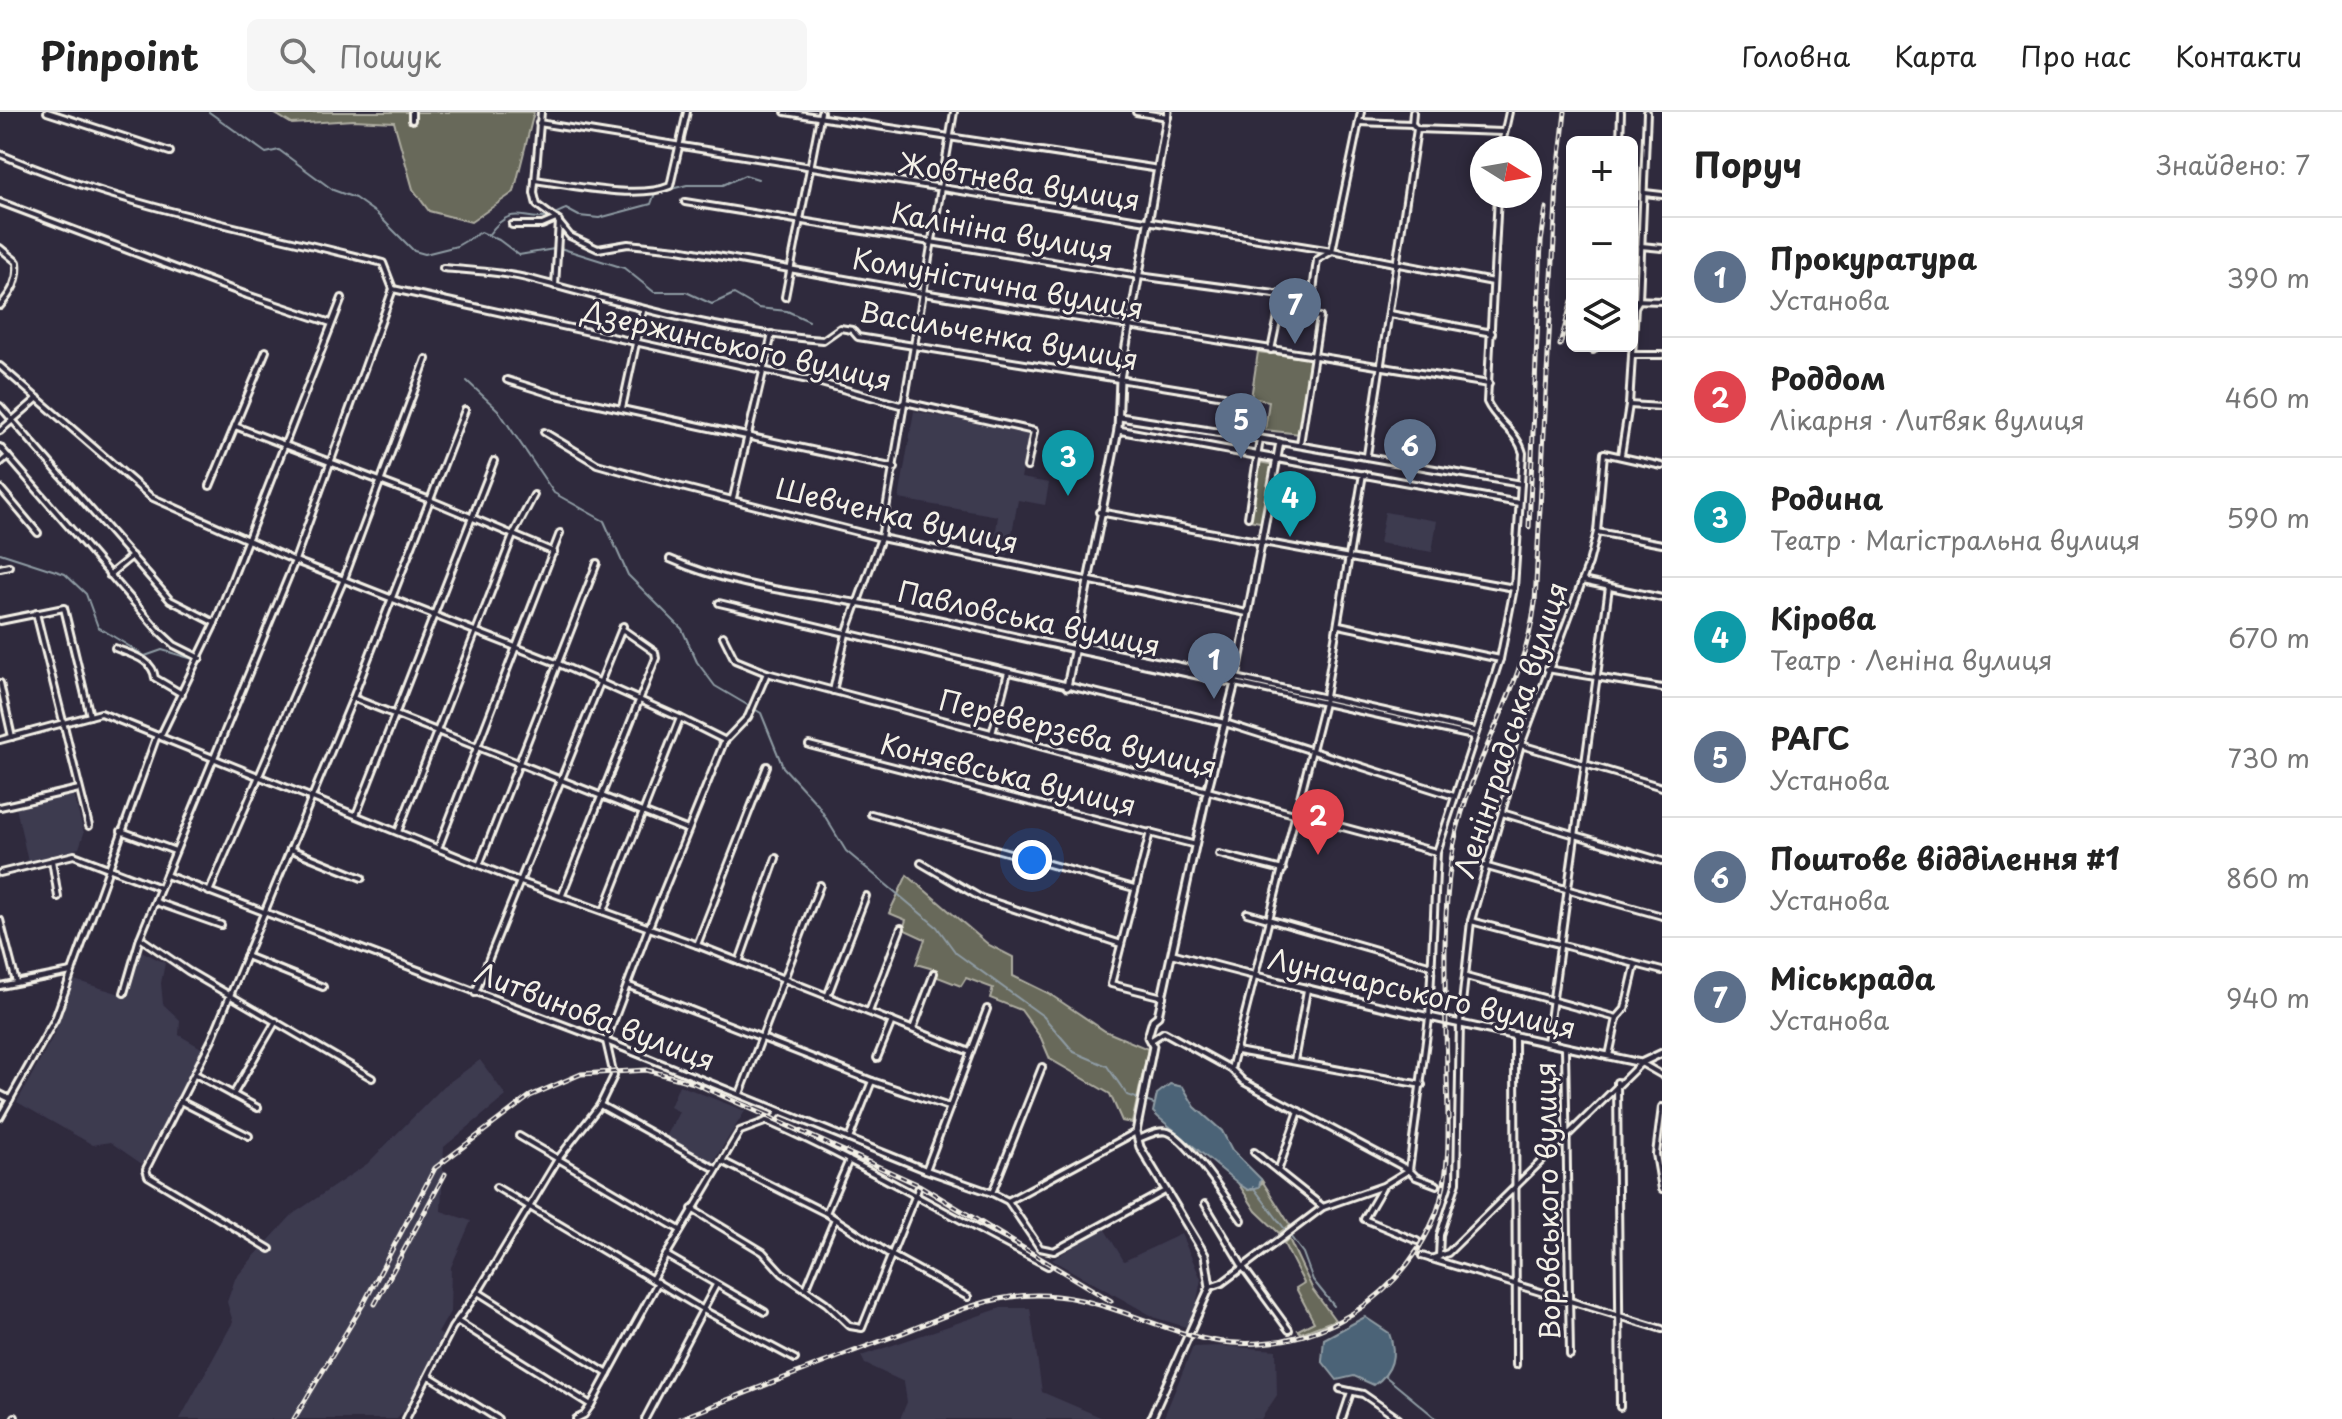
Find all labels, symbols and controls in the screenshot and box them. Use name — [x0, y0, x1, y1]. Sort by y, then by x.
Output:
search box — [247, 19, 807, 91]
text: Pinpoint — [40, 27, 199, 84]
icon: search — [275, 33, 319, 77]
text: Пошук — [339, 33, 441, 78]
text: Головна — [1741, 34, 1850, 77]
text: Карта — [1894, 34, 1976, 77]
text: Про нас — [2020, 34, 2131, 77]
text: Контакти — [2175, 34, 2302, 77]
north arrow — [1470, 136, 1542, 208]
map controls — [1566, 136, 1638, 352]
button: + — [1566, 136, 1638, 208]
text: Поруч — [1694, 138, 1802, 190]
street label: Жовтнева вулиця — [895, 140, 1143, 221]
text: Знайдено: 7 — [2156, 145, 2310, 184]
street label: Калініна вулиця — [888, 190, 1117, 271]
button: − — [1566, 208, 1638, 280]
text: Прокуратура — [1770, 235, 1977, 280]
street label: Комуністична вулиця — [849, 236, 1147, 329]
text: 1 — [1714, 258, 1726, 297]
text: 390 m — [2226, 258, 2310, 297]
pin: 7 — [1269, 278, 1321, 344]
button: layers — [1566, 280, 1638, 352]
text: Установа — [1770, 280, 1889, 319]
street label: Дзержинського вулиця — [578, 288, 896, 401]
street label: Васильченка вулиця — [857, 289, 1142, 380]
text: Роддом — [1770, 355, 1886, 400]
text: 2 — [1711, 378, 1729, 417]
text: 460 m — [2225, 378, 2310, 417]
pin: 5 — [1215, 393, 1267, 459]
text: Лікарня · Литвяк вулиця — [1770, 400, 2085, 439]
pin: 6 — [1384, 419, 1436, 485]
pin: 3 — [1042, 430, 1094, 496]
street label: Шевченка вулиця — [772, 466, 1023, 563]
pin: 4 — [1264, 471, 1316, 537]
text: Родина — [1770, 475, 1884, 520]
text: 3 — [1711, 498, 1729, 537]
text: 590 m — [2226, 498, 2310, 537]
text: Театр · Магістральна вулиця — [1770, 520, 2140, 559]
street label: Павловська вулиця — [894, 569, 1164, 666]
street label: Ленінградська вулиця — [1441, 576, 1578, 883]
text: Кірова — [1770, 595, 1876, 640]
text: 4 — [1711, 618, 1729, 657]
text: 670 m — [2228, 618, 2310, 657]
pin: 1 — [1188, 633, 1240, 699]
text: Театр · Леніна вулиця — [1770, 640, 2053, 679]
street label: Переверзєва вулиця — [935, 677, 1222, 788]
text: РАГС — [1770, 715, 1850, 760]
street label: Коняєвська вулиця — [876, 721, 1141, 826]
text: 5 — [1712, 738, 1728, 777]
text: 730 m — [2228, 738, 2310, 777]
text: Установа — [1770, 760, 1889, 799]
pin: 2 — [1292, 789, 1344, 855]
text: Поштове відділення #1 — [1770, 835, 2120, 880]
your location — [1012, 840, 1052, 880]
text: 6 — [1711, 858, 1729, 897]
text: 860 m — [2226, 858, 2310, 897]
text: Установа — [1770, 880, 1889, 919]
street label: Луначарського вулиця — [1264, 936, 1581, 1049]
street label: Литвинова вулиця — [469, 950, 722, 1081]
text: Міськрада — [1770, 955, 1935, 1000]
text: 7 — [1713, 978, 1727, 1017]
text: 940 m — [2226, 978, 2310, 1017]
text: Установа — [1770, 1000, 1889, 1039]
street label: Воровського вулиця — [1523, 1061, 1570, 1341]

